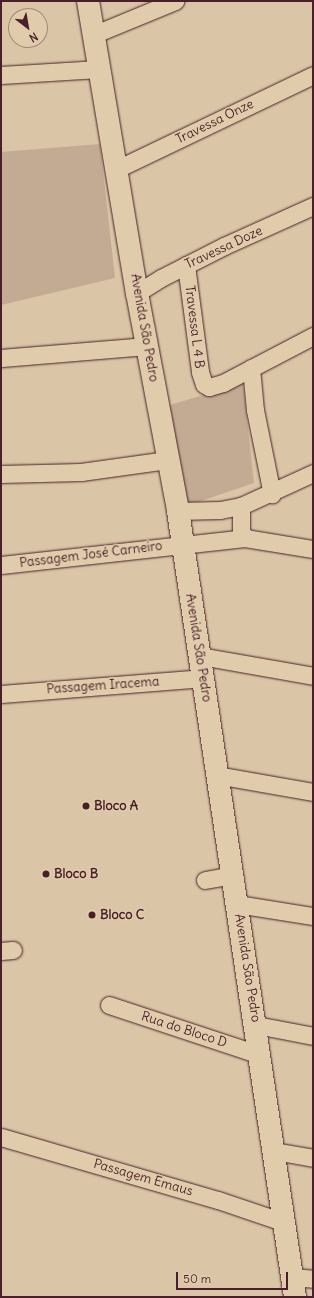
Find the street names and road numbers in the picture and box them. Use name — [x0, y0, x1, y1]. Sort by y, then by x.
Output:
street label: Travessa Onze — [174, 96, 256, 148]
street label: Travessa Doze — [183, 223, 265, 273]
street label: Avenida São Pedro — [127, 273, 161, 383]
street label: Travessa L 4 B — [181, 285, 207, 369]
street label: Passagem José Carneiro — [19, 538, 163, 572]
street label: Avenida São Pedro — [182, 593, 214, 703]
street label: Passagem Iracema — [46, 674, 160, 698]
street label: Avenida São Pedro — [231, 913, 263, 1023]
street label: Rua do Bloco D — [139, 1009, 229, 1051]
street label: Passagem Emaus — [91, 1156, 195, 1200]

